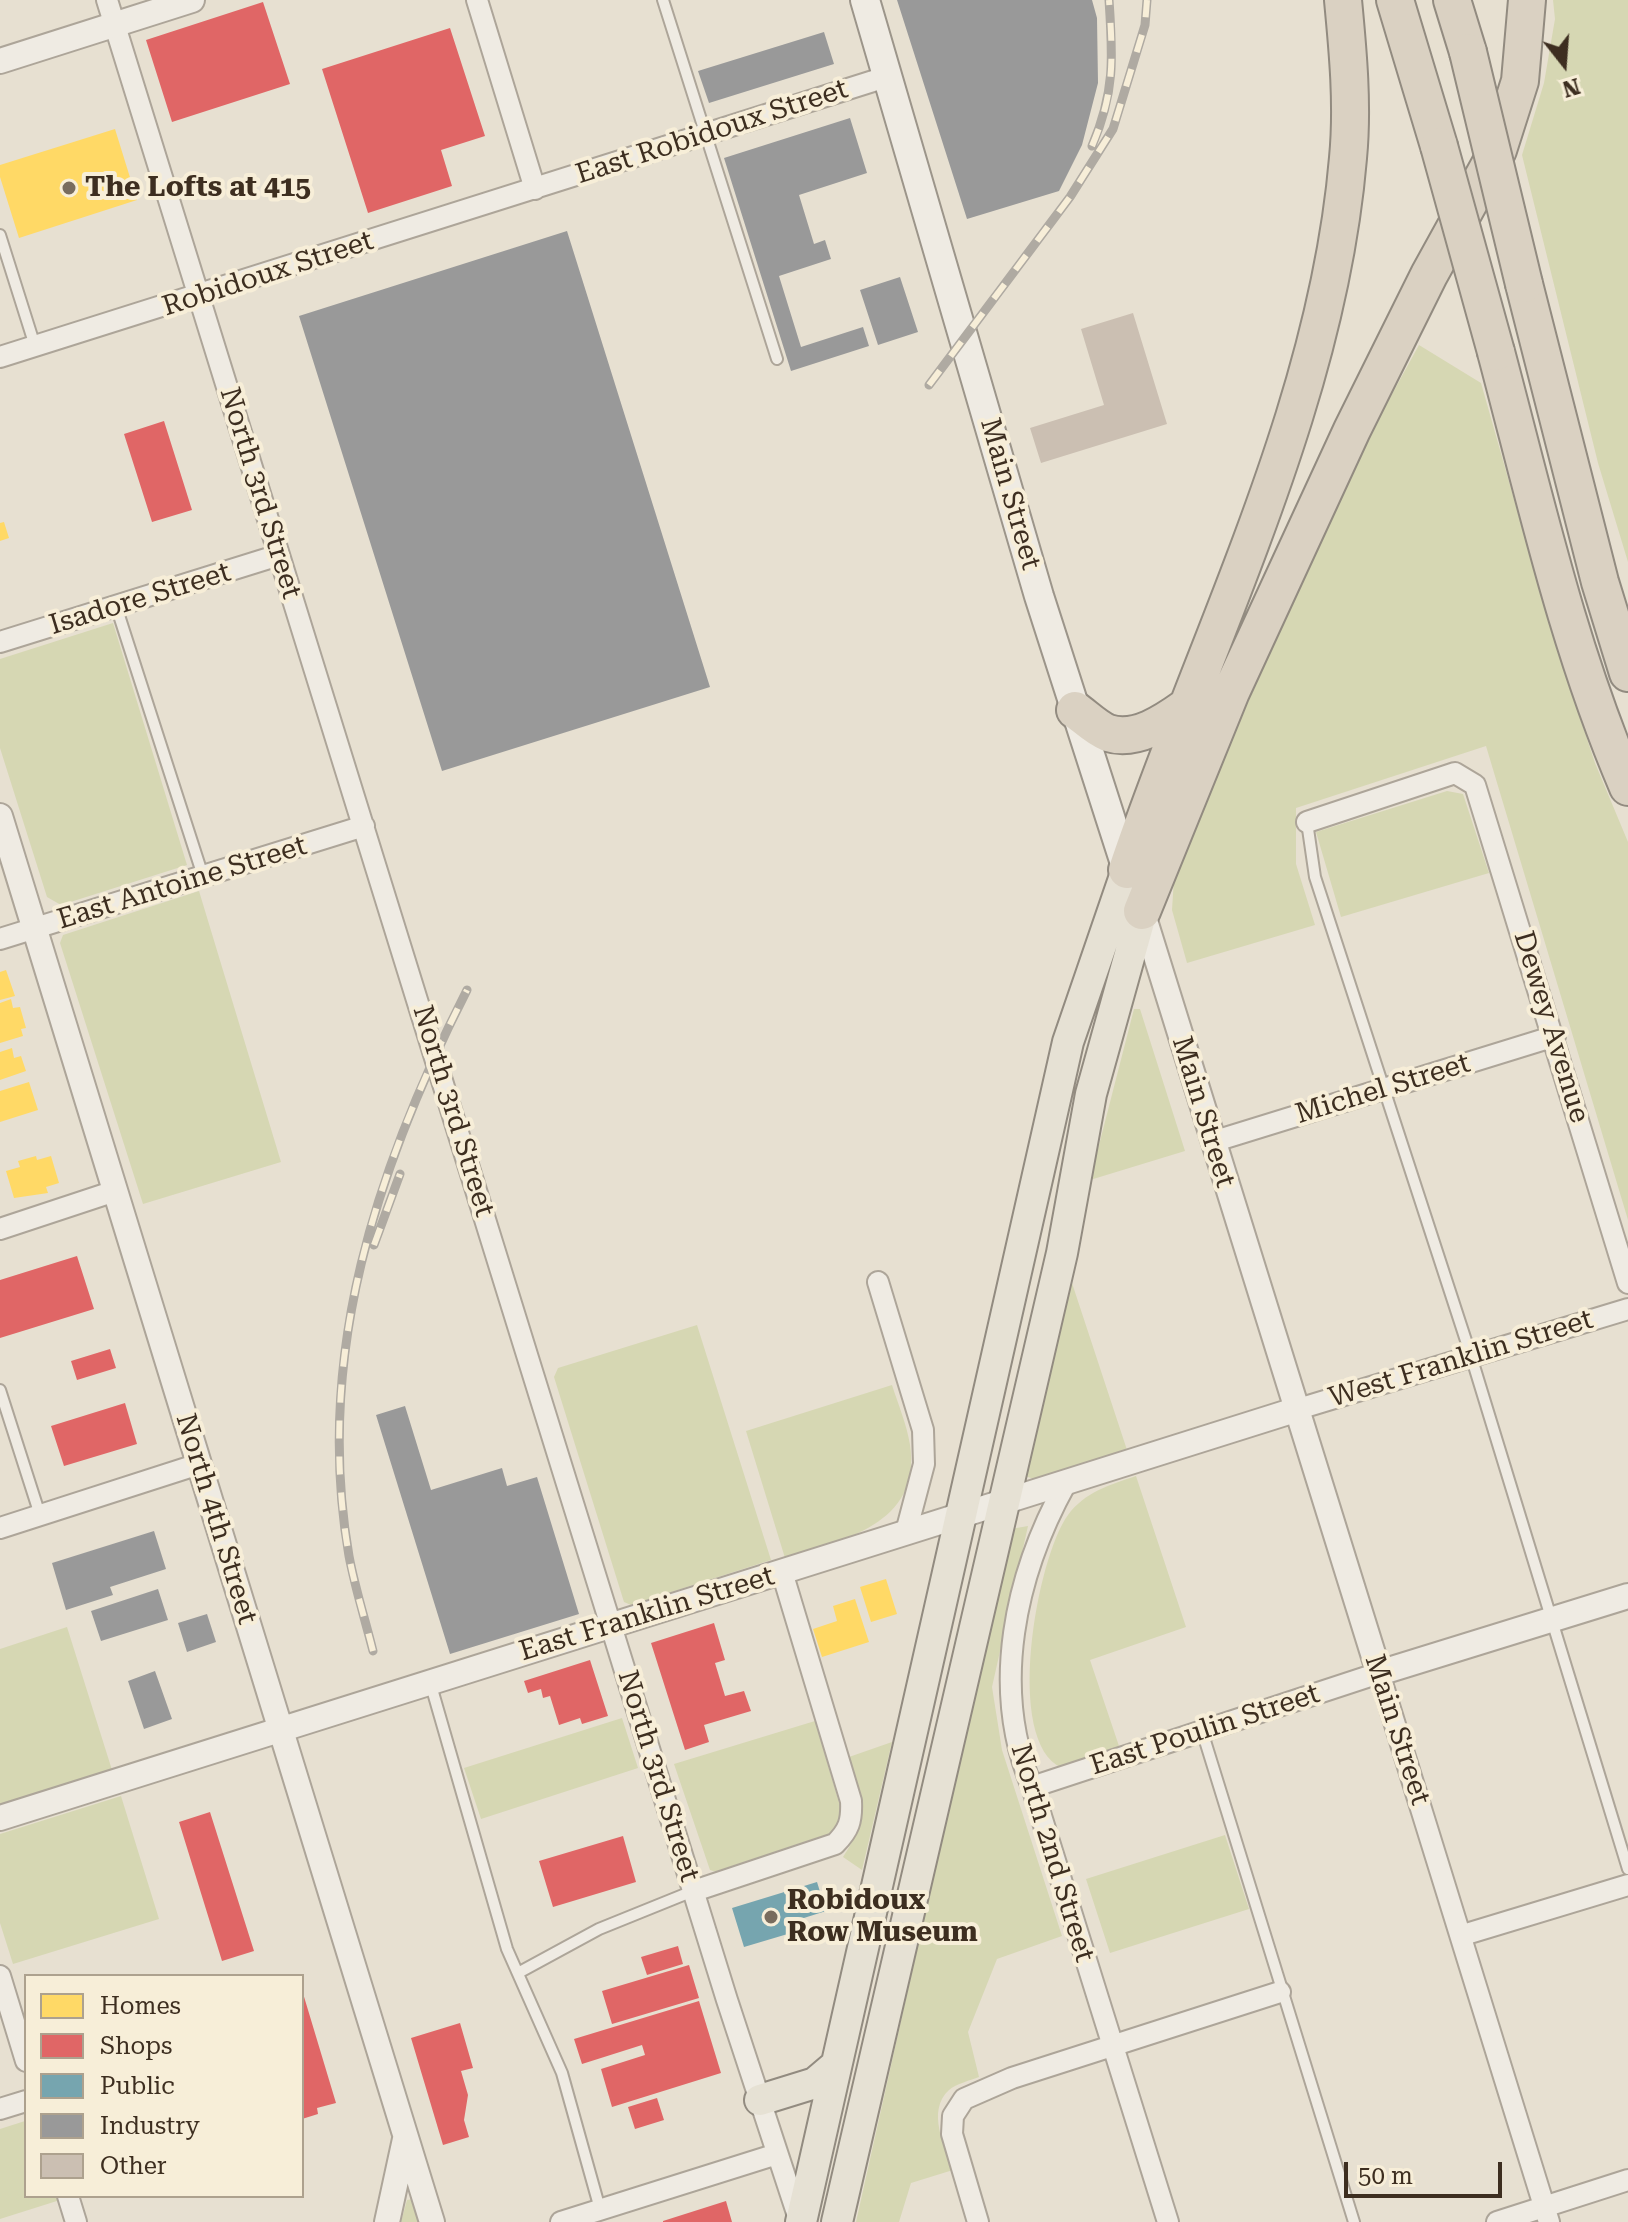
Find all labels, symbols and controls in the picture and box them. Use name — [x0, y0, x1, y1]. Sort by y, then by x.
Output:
north arrow — [1524, 24, 1604, 104]
street label: East Robidoux Street — [572, 72, 852, 192]
text: N — [1559, 73, 1583, 102]
place label: The Lofts at 415 — [85, 171, 311, 205]
marker: The Lofts at 415 — [60, 179, 78, 197]
street label: Robidoux Street — [158, 224, 378, 324]
street label: North 3rd Street — [212, 383, 308, 603]
street label: Main Street — [972, 414, 1048, 574]
street label: Isadore Street — [45, 555, 235, 643]
street label: East Antoine Street — [53, 829, 311, 937]
street label: Dewey Avenue — [1506, 927, 1596, 1127]
street label: North 3rd Street — [405, 1001, 501, 1221]
street label: Main Street — [1164, 1033, 1242, 1191]
street label: Michel Street — [1292, 1047, 1474, 1131]
street label: West Franklin Street — [1325, 1303, 1597, 1415]
street label: North 4th Street — [168, 1410, 264, 1628]
street label: East Franklin Street — [516, 1559, 778, 1669]
street label: Main Street — [1357, 1651, 1437, 1809]
street label: North 3rd Street — [610, 1666, 706, 1886]
street label: East Poulin Street — [1086, 1677, 1324, 1783]
street label: North 2nd Street — [1003, 1740, 1101, 1966]
place label: Robidoux Row Museum — [787, 1884, 978, 1950]
marker: Robidoux Row Museum — [762, 1908, 780, 1926]
legend — [24, 1974, 304, 2198]
text: Homes — [100, 1992, 181, 2020]
text: Shops — [100, 2032, 172, 2060]
text: Public — [100, 2072, 175, 2100]
text: Industry — [100, 2112, 200, 2140]
scale bar — [1348, 2146, 1506, 2196]
text: Other — [100, 2152, 167, 2180]
text: 50 m — [1358, 2162, 1413, 2190]

